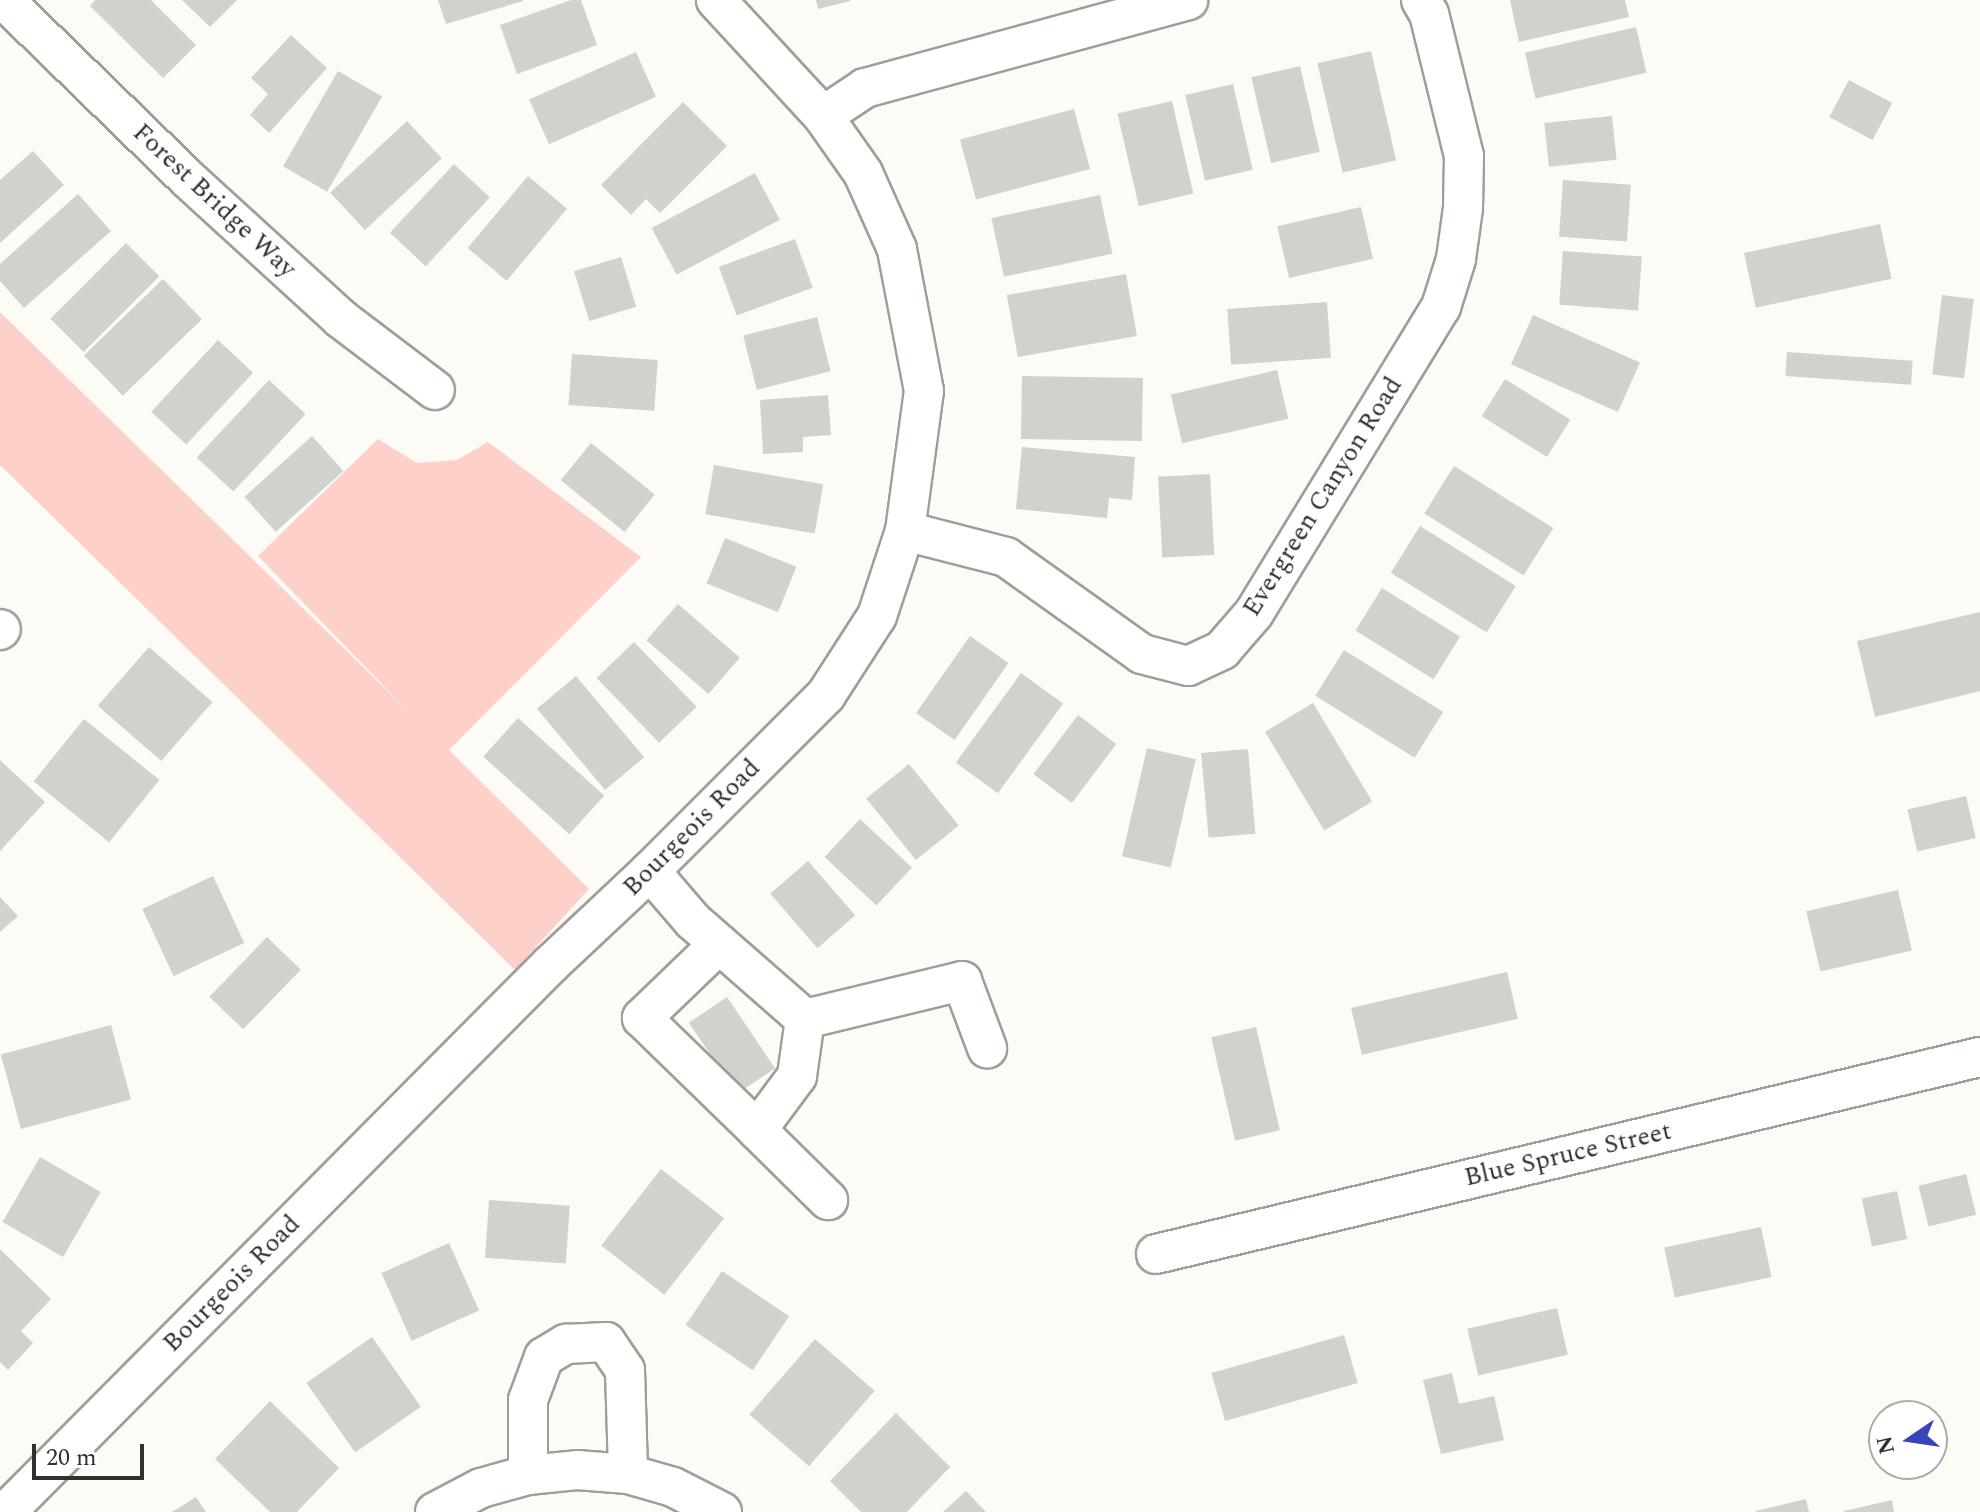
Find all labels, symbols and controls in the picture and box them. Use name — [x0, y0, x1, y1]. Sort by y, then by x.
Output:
street label: Forest Bridge Way — [126, 117, 302, 285]
street label: Evergreen Canyon Road — [1236, 371, 1410, 623]
street label: Bourgeois Road — [617, 753, 767, 903]
street label: Blue Spruce Street — [1462, 1116, 1674, 1194]
street label: Bourgeois Road — [157, 1209, 307, 1359]
north arrow — [1868, 1400, 1948, 1480]
scale bar — [36, 1428, 148, 1478]
text: N — [1868, 1433, 1904, 1458]
text: 20 m — [46, 1440, 97, 1476]

